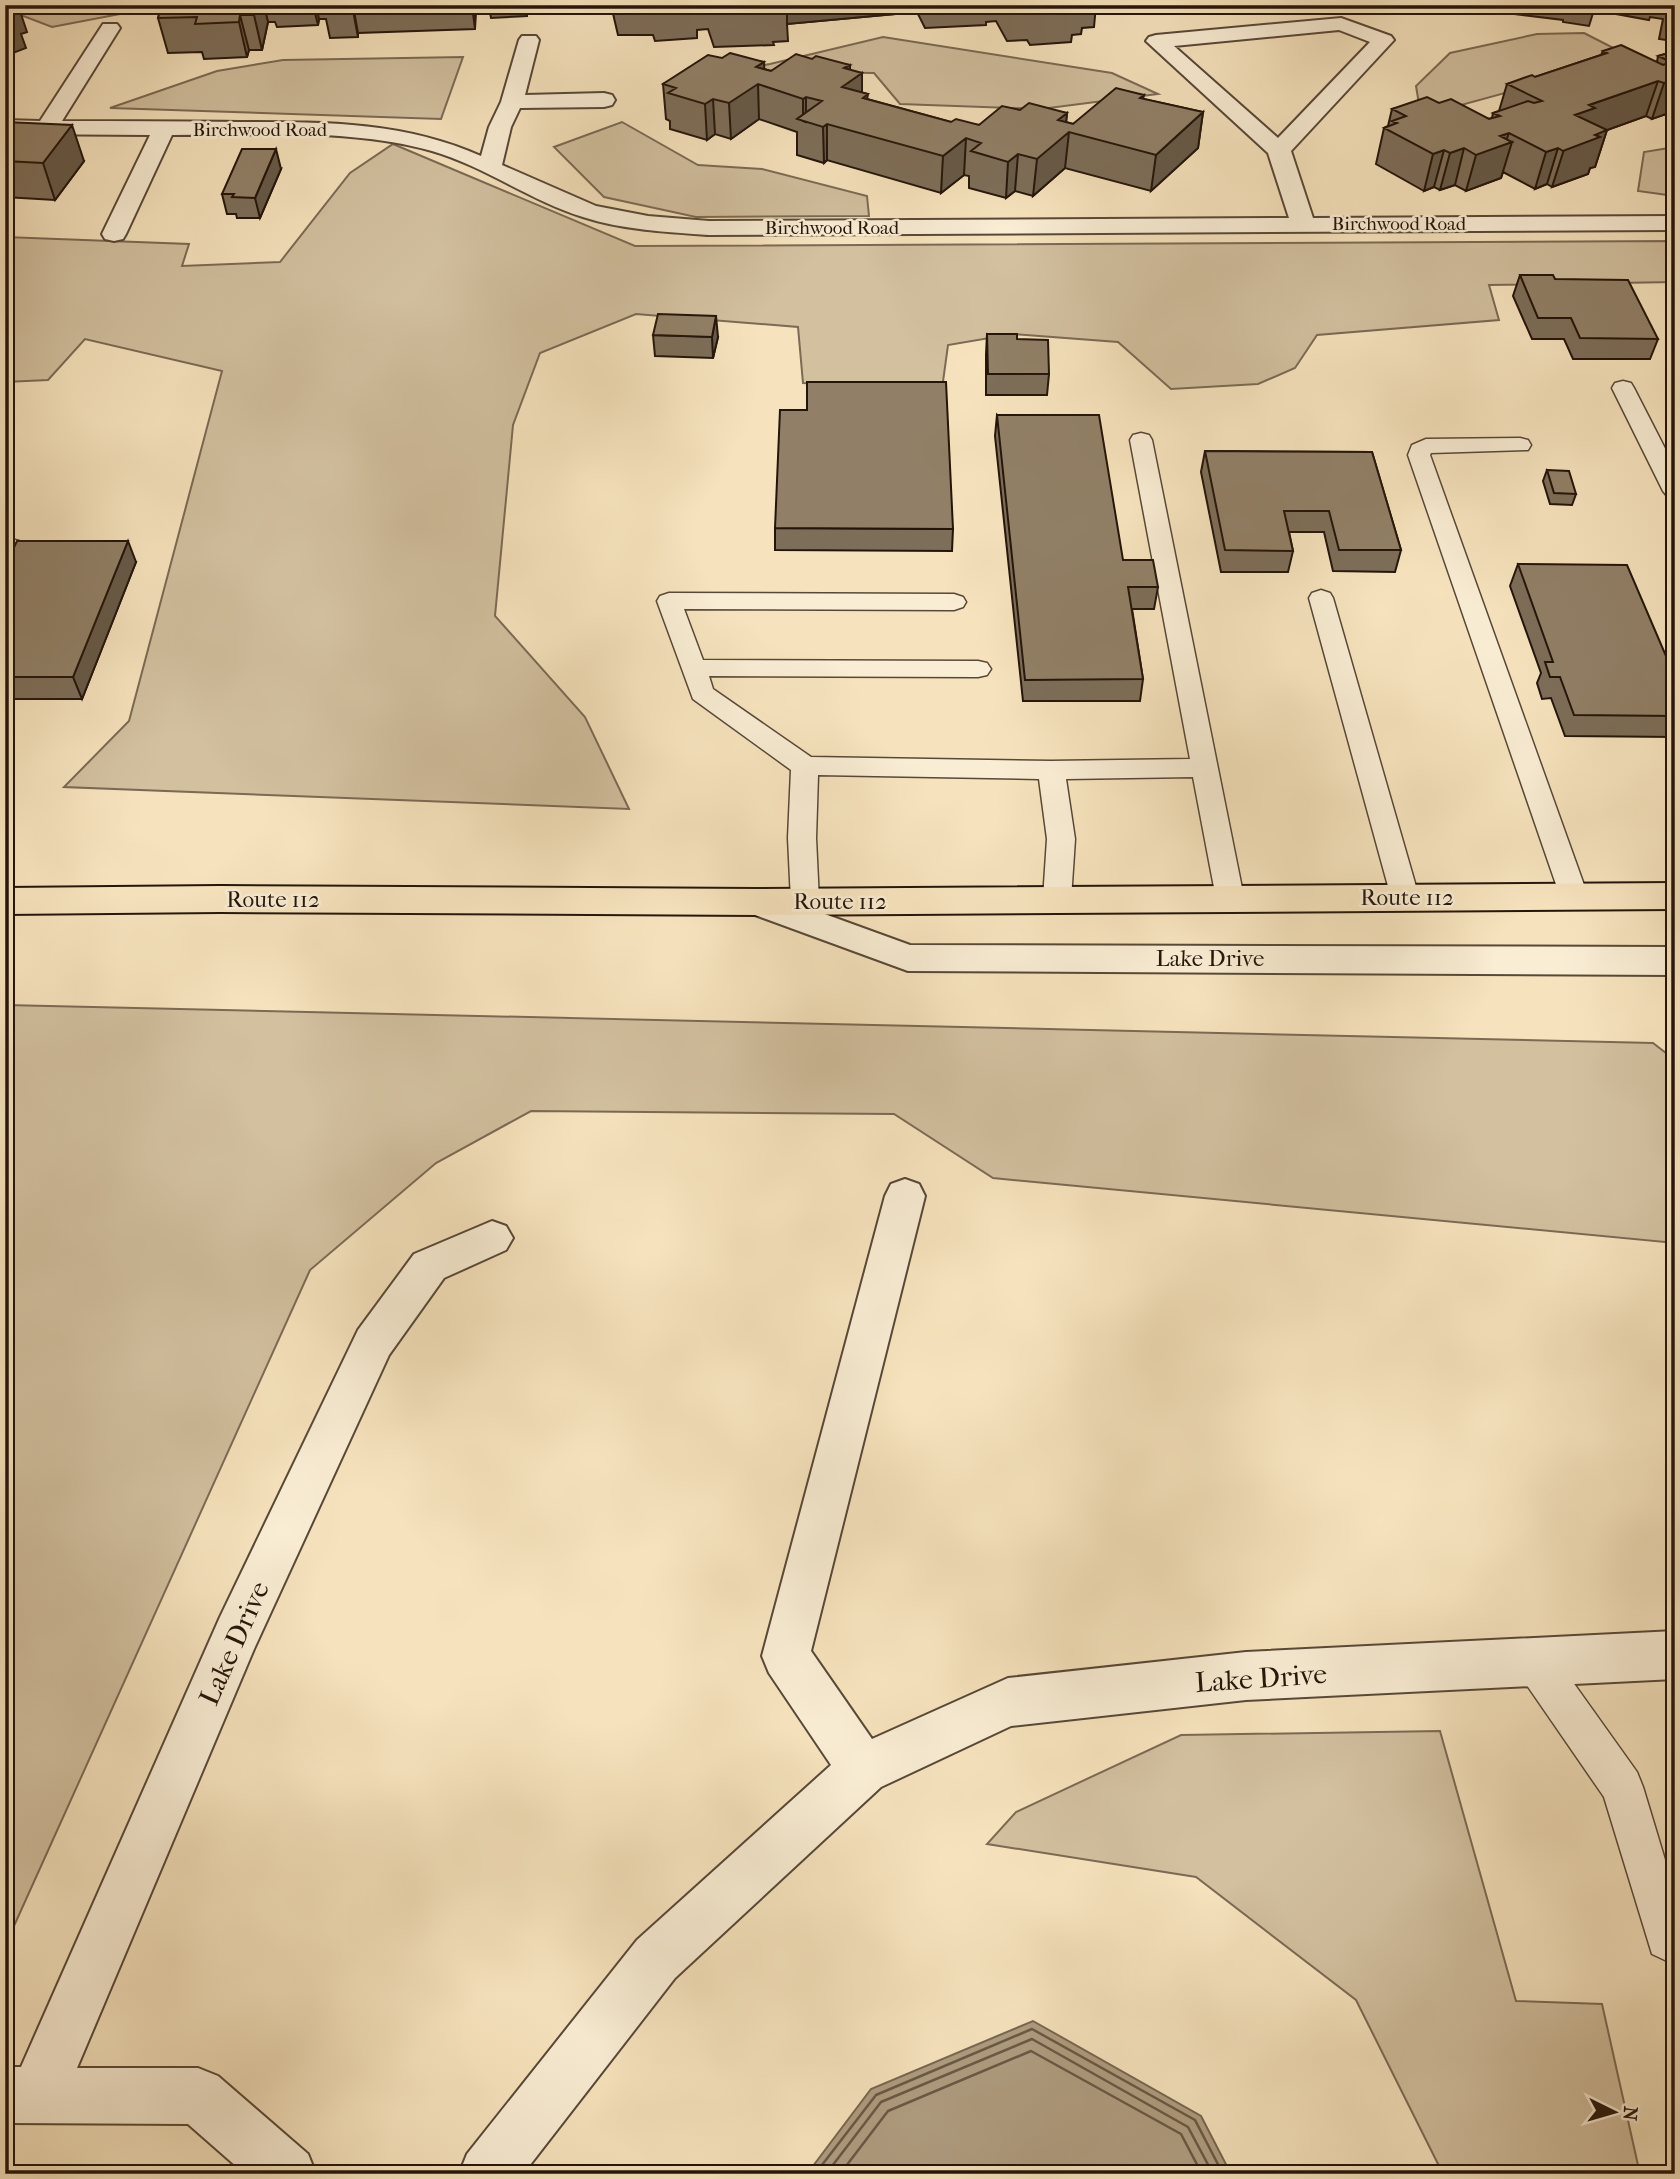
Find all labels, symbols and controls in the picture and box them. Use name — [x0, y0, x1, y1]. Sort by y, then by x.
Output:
street label: Birchwood Road — [193, 119, 328, 141]
street label: Birchwood Road — [1332, 213, 1467, 235]
street label: Birchwood Road — [765, 217, 900, 239]
street label: Route 112 — [1360, 884, 1454, 911]
street label: Route 112 — [226, 886, 320, 913]
street label: Route 112 — [793, 888, 887, 915]
street label: Lake Drive — [1156, 945, 1264, 972]
street label: Lake Drive — [192, 1576, 276, 1710]
street label: Lake Drive — [1194, 1657, 1328, 1699]
north arrow — [1578, 2078, 1648, 2148]
text: N — [1618, 2105, 1642, 2122]

